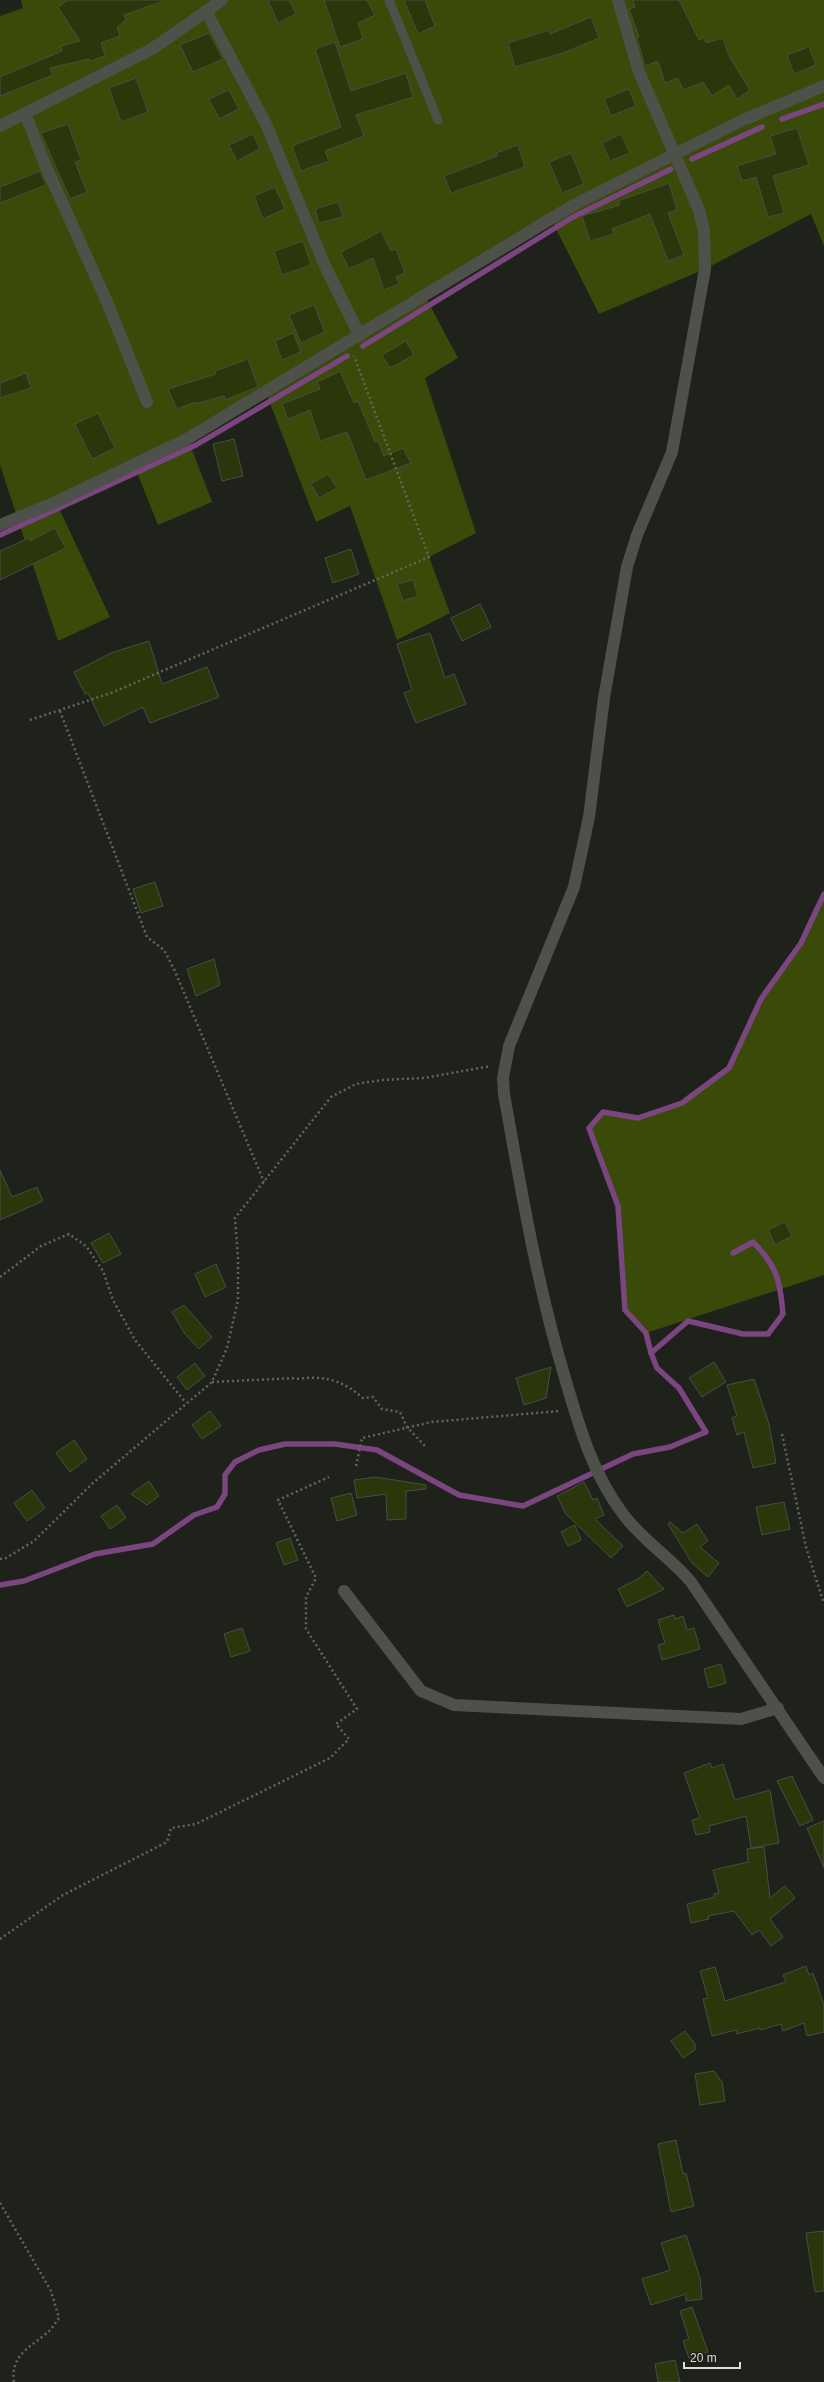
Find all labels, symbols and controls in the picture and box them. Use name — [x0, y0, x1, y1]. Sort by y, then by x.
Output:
scale bar — [684, 2344, 740, 2370]
text: 20 m — [690, 2351, 717, 2365]

